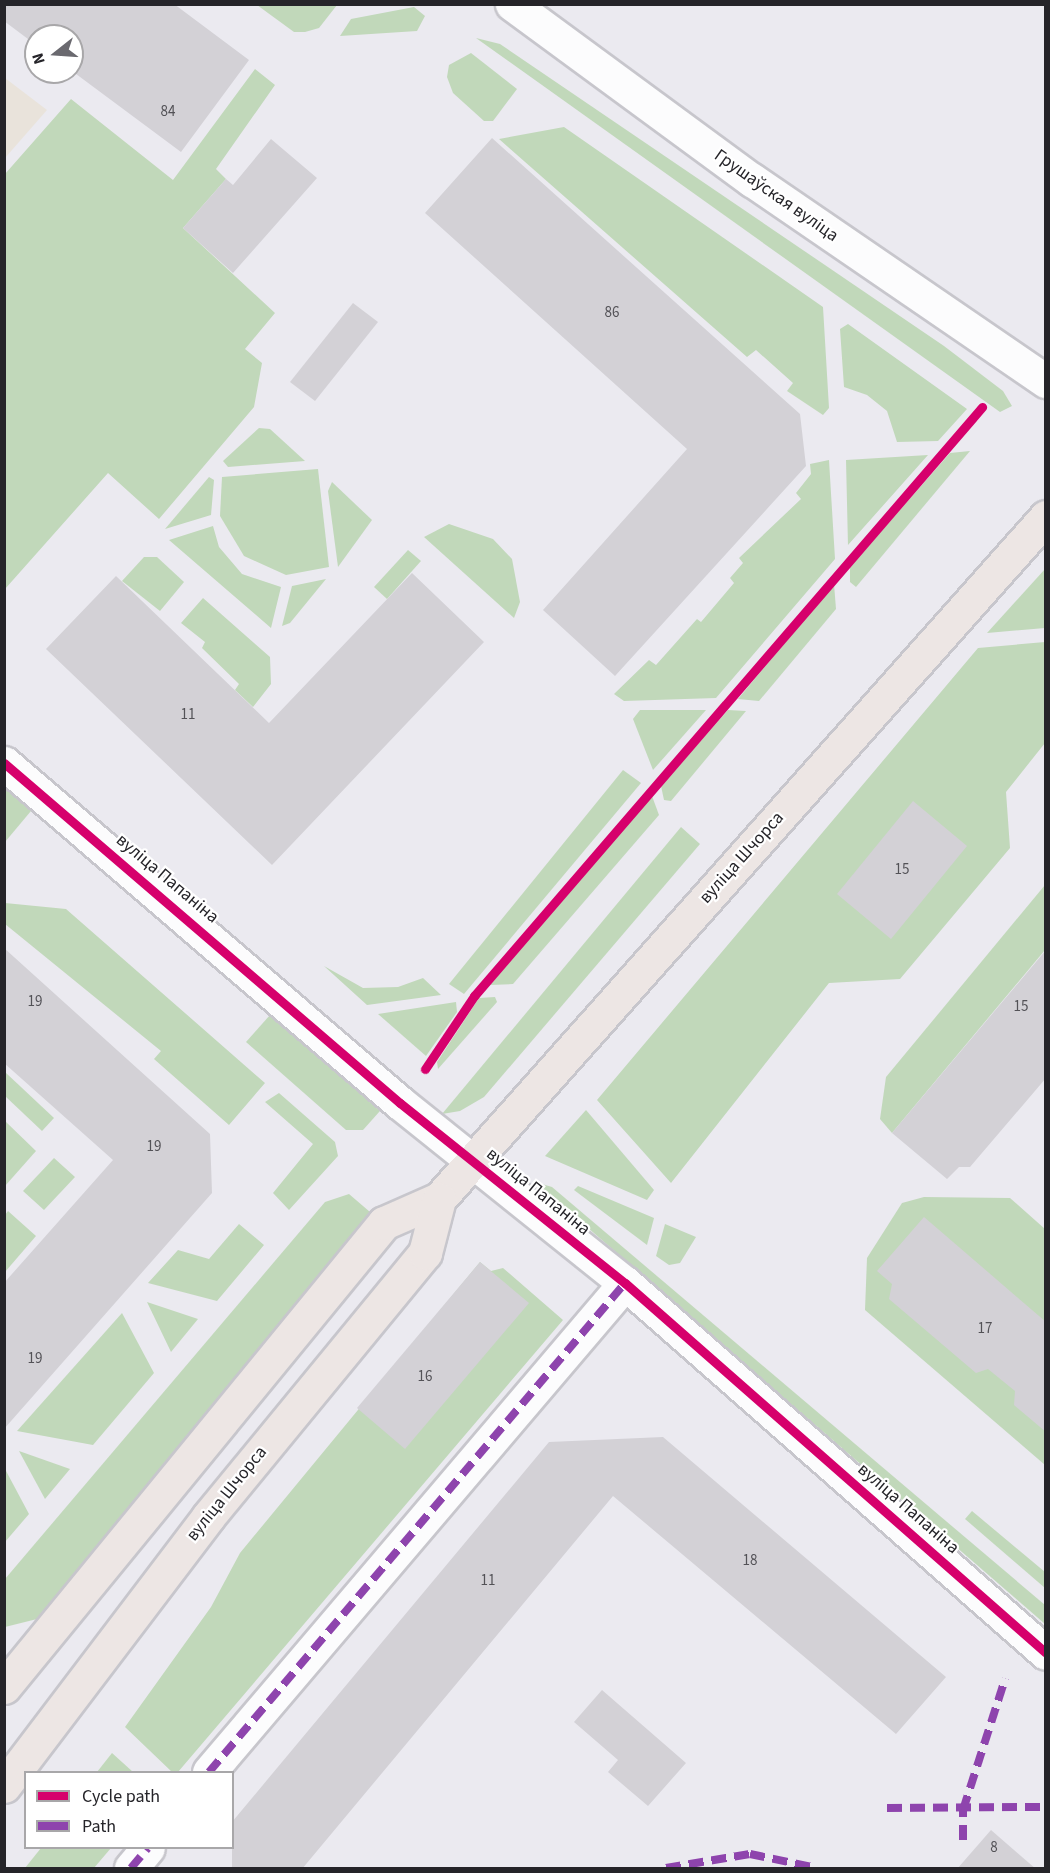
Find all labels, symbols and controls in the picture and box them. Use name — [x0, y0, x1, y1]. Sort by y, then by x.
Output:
north arrow — [24, 24, 84, 84]
text: N — [27, 50, 51, 67]
house number: 84 — [161, 103, 175, 121]
street label: Грушаўская вуліца — [710, 145, 842, 247]
house number: 86 — [605, 304, 619, 322]
house number: 11 — [181, 706, 195, 724]
street label: вуліца Шчорса — [695, 808, 789, 908]
street label: вуліца Папаніна — [111, 830, 223, 928]
house number: 15 — [895, 861, 909, 879]
house number: 19 — [28, 993, 42, 1011]
house number: 15 — [1014, 998, 1028, 1016]
house number: 19 — [147, 1138, 161, 1156]
street label: вуліца Папаніна — [482, 1143, 594, 1241]
house number: 17 — [978, 1320, 992, 1338]
house number: 19 — [28, 1350, 42, 1368]
house number: 16 — [418, 1368, 432, 1386]
street label: вуліца Шчорса — [182, 1442, 272, 1546]
street label: вуліца Папаніна — [853, 1459, 963, 1559]
house number: 18 — [743, 1552, 757, 1570]
house number: 11 — [481, 1572, 495, 1590]
legend — [24, 1771, 234, 1849]
text: Cycle path — [82, 1784, 160, 1809]
text: Path — [82, 1814, 116, 1839]
house number: 8 — [990, 1839, 998, 1857]

